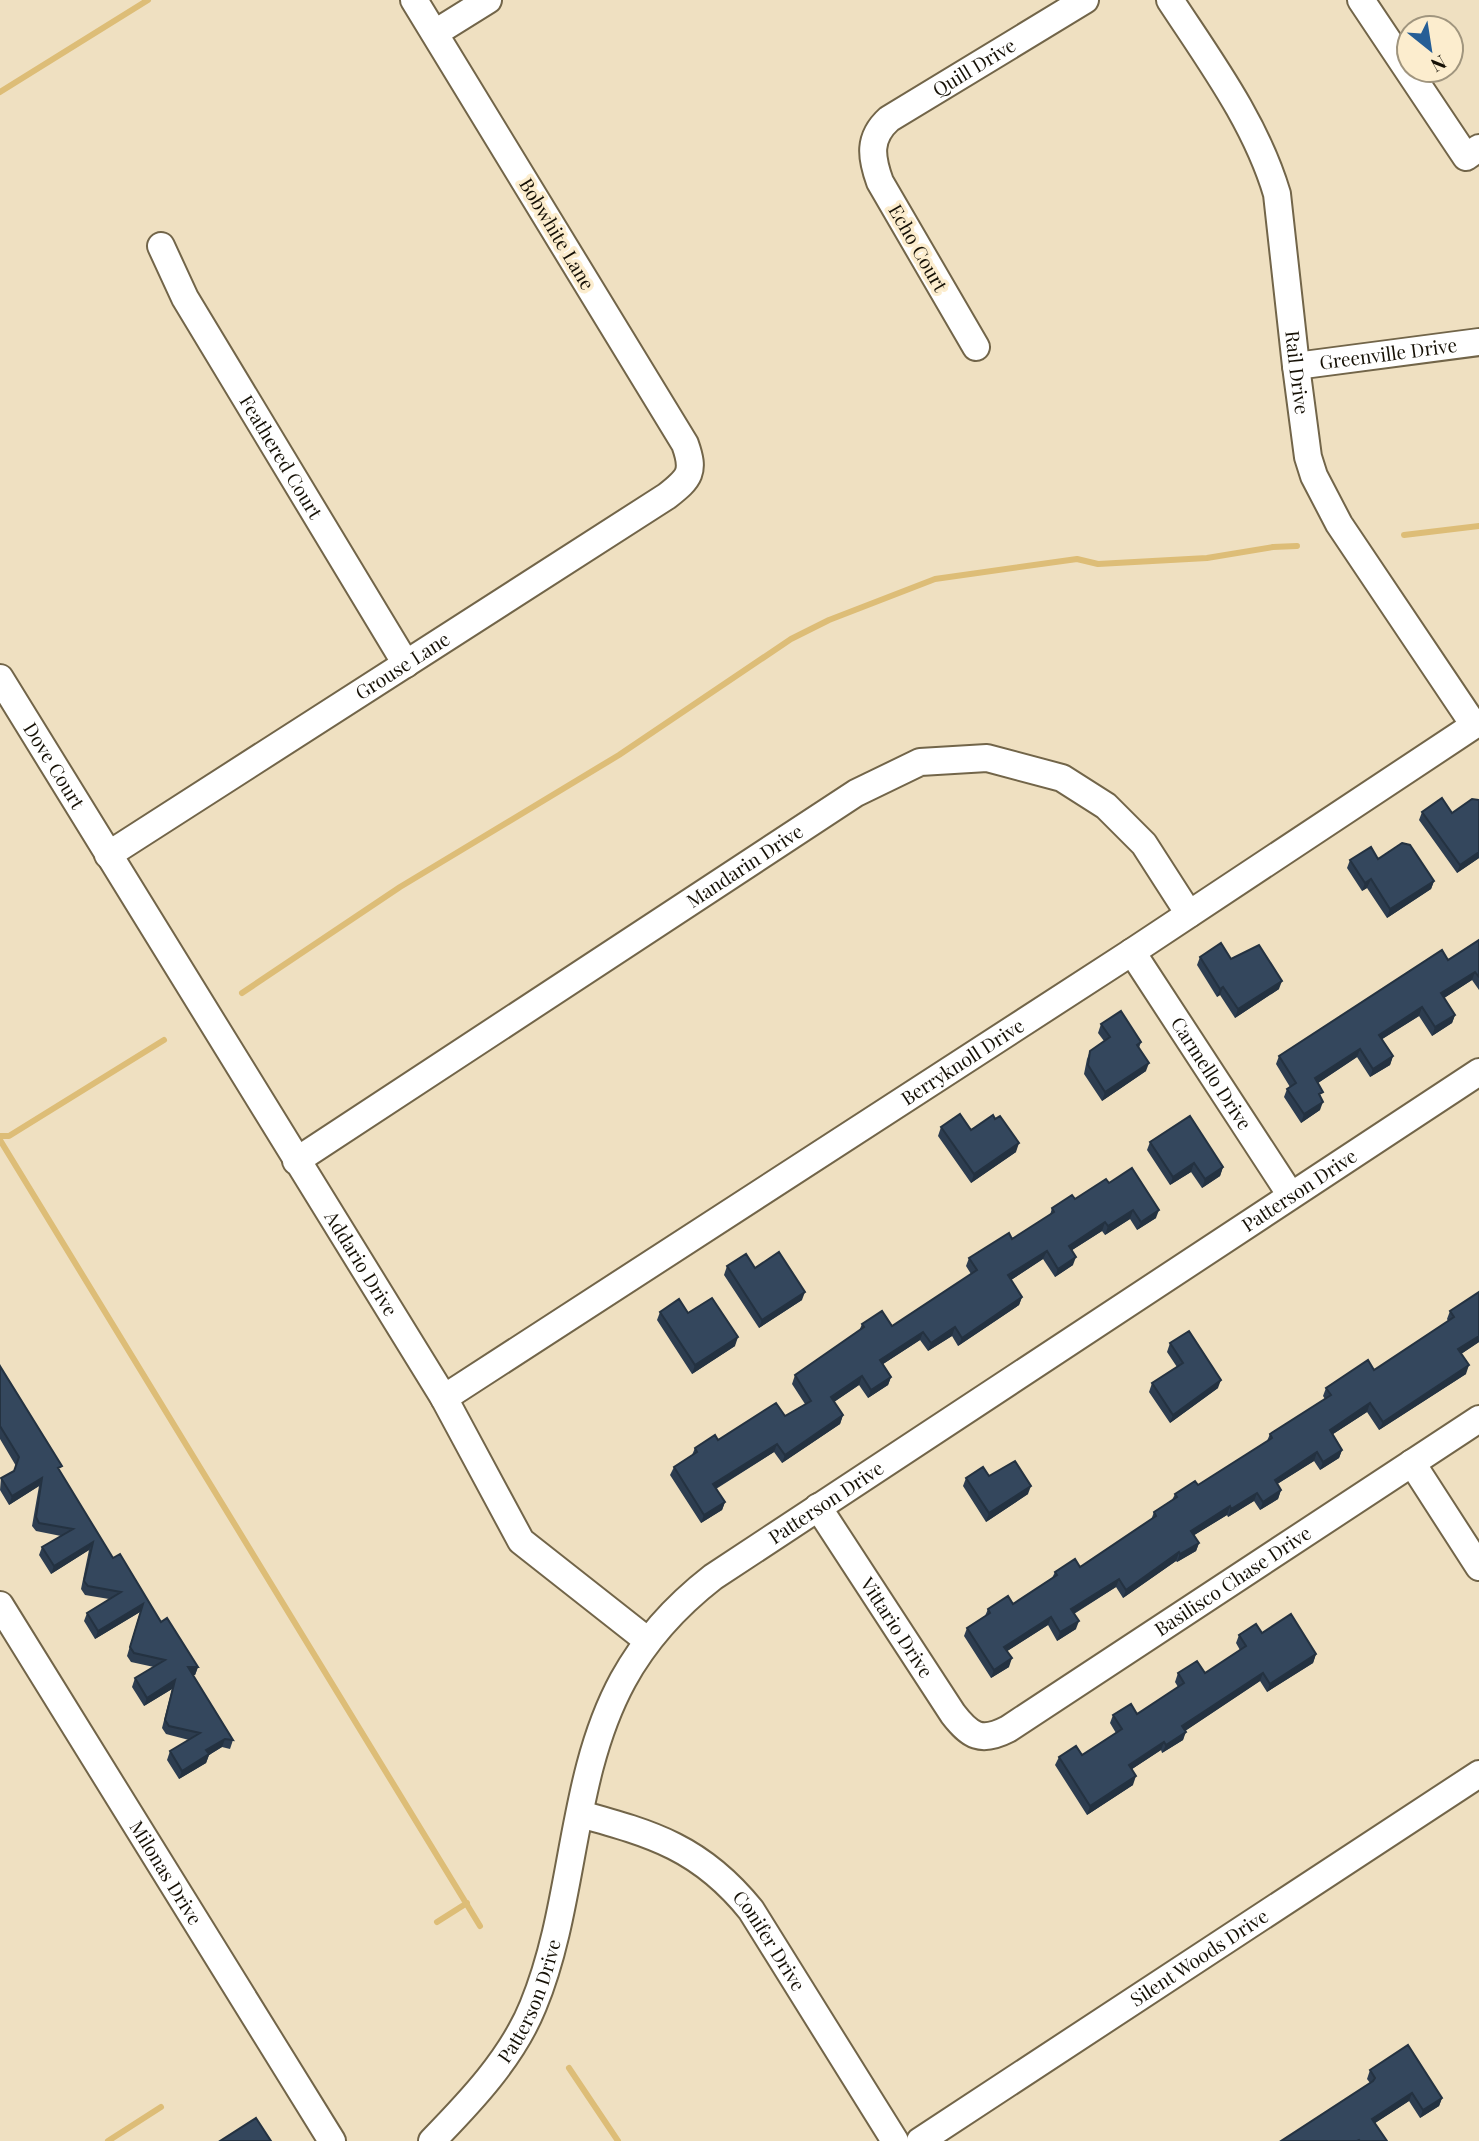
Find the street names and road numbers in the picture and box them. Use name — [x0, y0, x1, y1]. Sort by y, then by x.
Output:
street label: Quill Drive — [927, 31, 1020, 102]
street label: Bobwhite Lane — [514, 173, 602, 294]
street label: Echo Court — [883, 199, 954, 296]
street label: Rail Drive — [1280, 329, 1316, 416]
street label: Greenville Drive — [1318, 331, 1458, 375]
street label: Feathered Court — [234, 390, 329, 523]
street label: Grouse Lane — [350, 625, 454, 705]
street label: Dove Court — [18, 717, 92, 814]
street label: Mandarin Drive — [681, 817, 808, 913]
street label: Carmello Drive — [1166, 1011, 1259, 1134]
street label: Berryknoll Drive — [896, 1012, 1029, 1110]
street label: Patterson Drive — [1236, 1142, 1361, 1237]
street label: Addario Drive — [319, 1205, 404, 1321]
street label: Patterson Drive — [763, 1454, 888, 1549]
street label: Basilisco Chase Drive — [1149, 1519, 1316, 1641]
street label: Vittario Drive — [855, 1571, 940, 1682]
street label: Milonas Drive — [124, 1815, 209, 1929]
street label: Conifer Drive — [728, 1884, 812, 1996]
street label: Silent Woods Drive — [1125, 1902, 1273, 2012]
street label: Patterson Drive — [491, 1936, 566, 2068]

